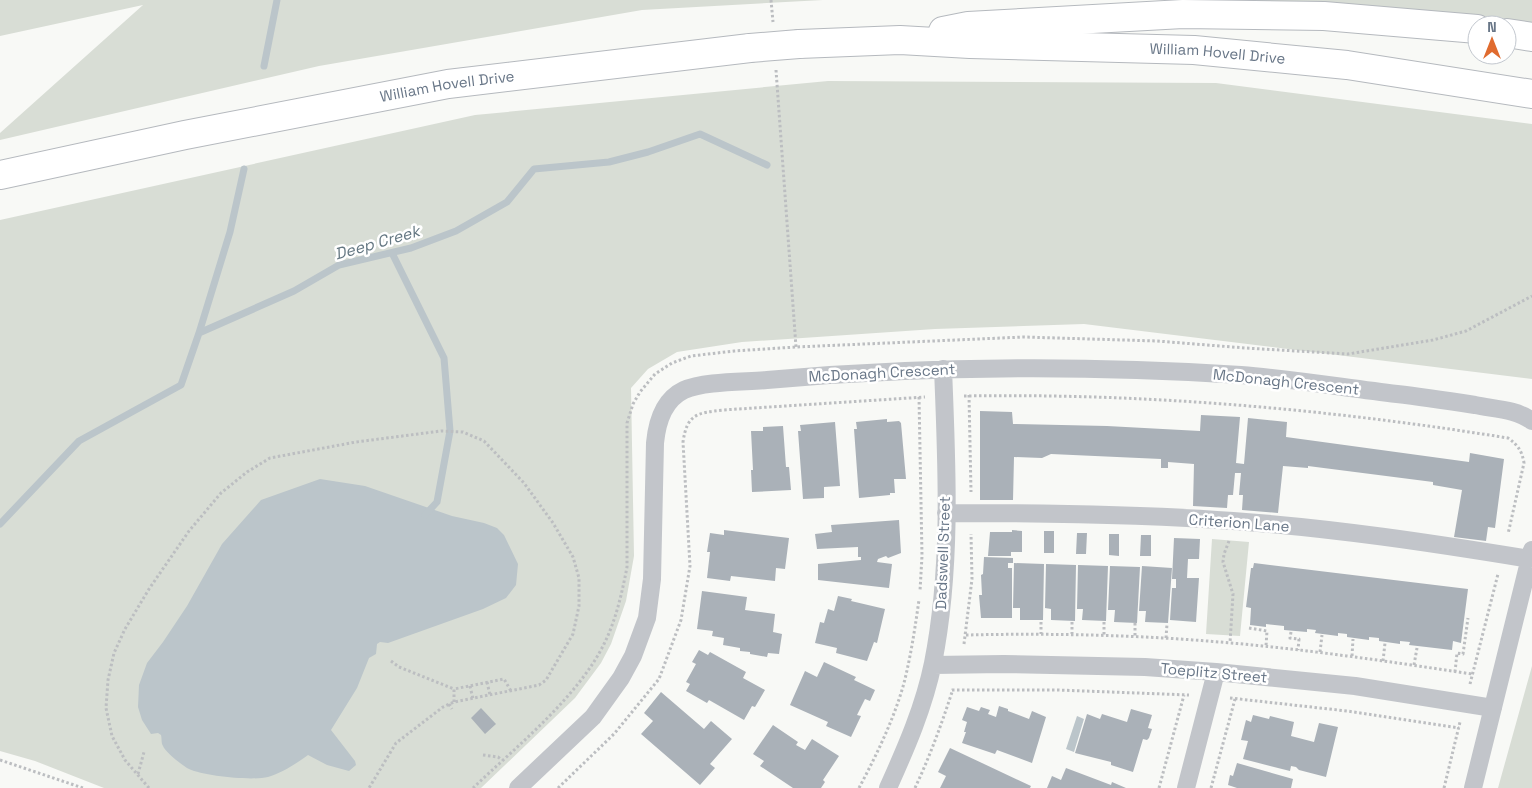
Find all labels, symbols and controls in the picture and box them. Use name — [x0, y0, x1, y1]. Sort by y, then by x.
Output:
north arrow — [1467, 15, 1517, 65]
text: N — [1487, 18, 1497, 36]
street label: William Hovell Drive — [1150, 39, 1286, 68]
street label: William Hovell Drive — [378, 66, 516, 106]
water label: Deep Creek — [332, 220, 424, 265]
street label: McDonagh Crescent — [808, 359, 956, 386]
street label: McDonagh Crescent — [1212, 364, 1360, 399]
street label: Dadswell Street — [931, 496, 954, 610]
street label: Criterion Lane — [1188, 510, 1290, 536]
street label: Toeplitz Street — [1160, 658, 1268, 687]

